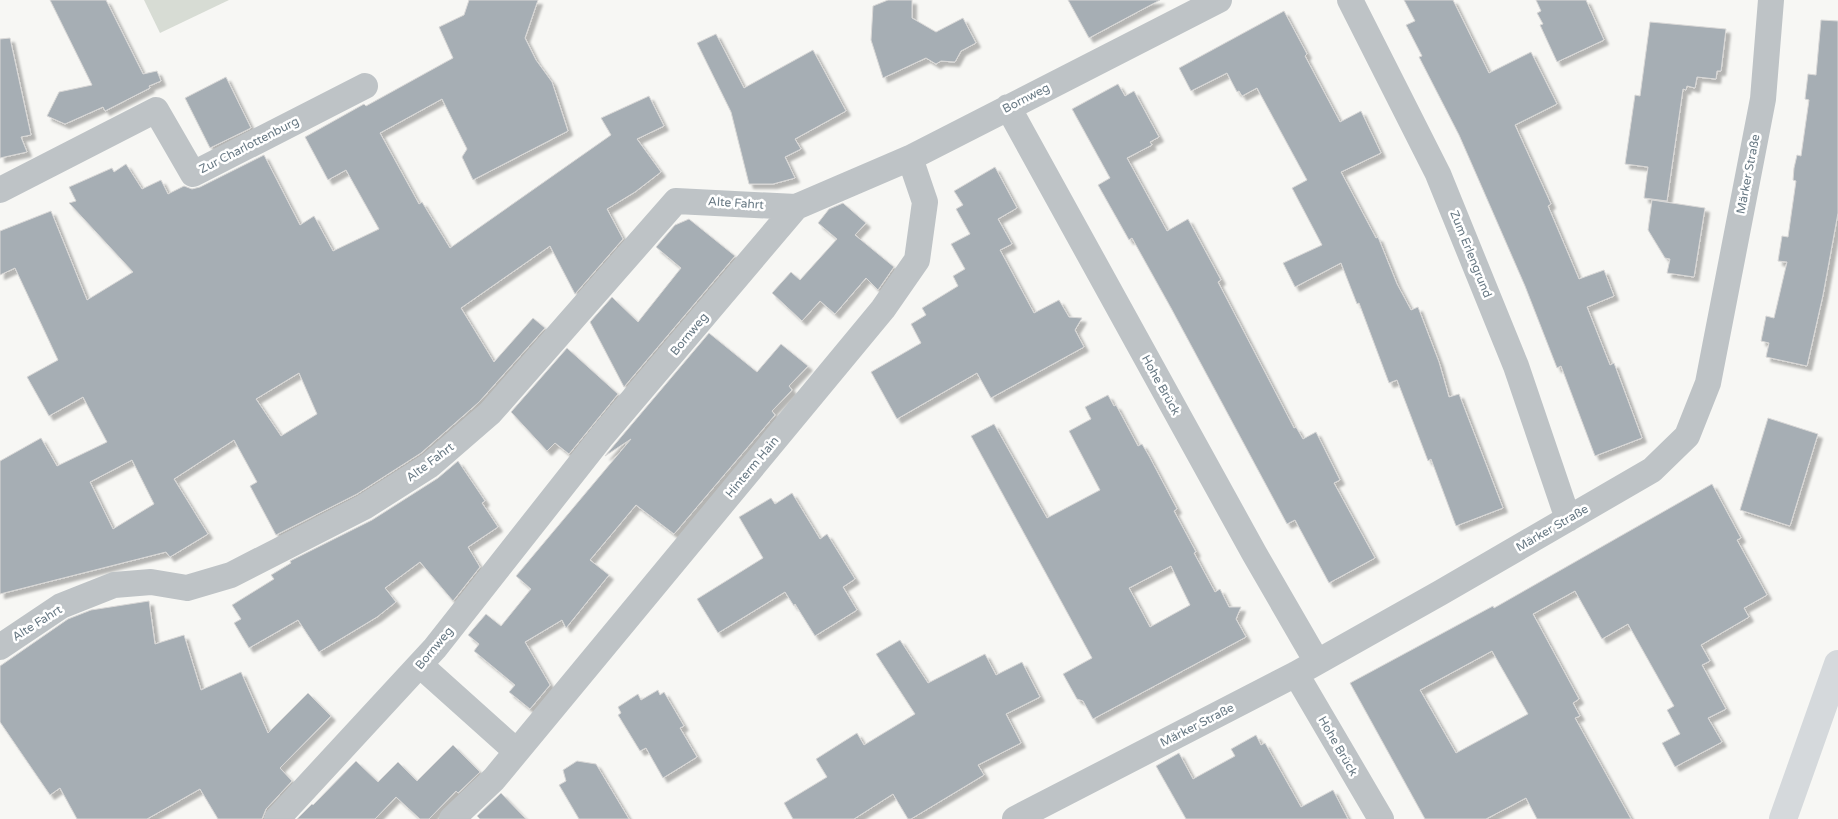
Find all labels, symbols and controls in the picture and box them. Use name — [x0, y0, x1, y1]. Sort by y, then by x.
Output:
street label: Bornweg — [1000, 80, 1052, 116]
street label: Zur Charlottenburg — [197, 114, 301, 176]
street label: Märker Straße — [1733, 133, 1763, 215]
street label: Alte Fahrt — [708, 194, 765, 212]
street label: Zum Erlengrund — [1447, 208, 1495, 300]
street label: Bornweg — [667, 310, 711, 358]
street label: Hohe Brück — [1139, 353, 1183, 418]
street label: Hinterm Hain — [722, 434, 782, 500]
street label: Alte Fahrt — [403, 439, 457, 484]
street label: Märker Straße — [1513, 502, 1591, 554]
street label: Alte Fahrt — [10, 602, 65, 644]
street label: Bornweg — [412, 624, 456, 672]
street label: Märker Straße — [1158, 700, 1236, 750]
street label: Hohe Brück — [1315, 714, 1361, 779]

